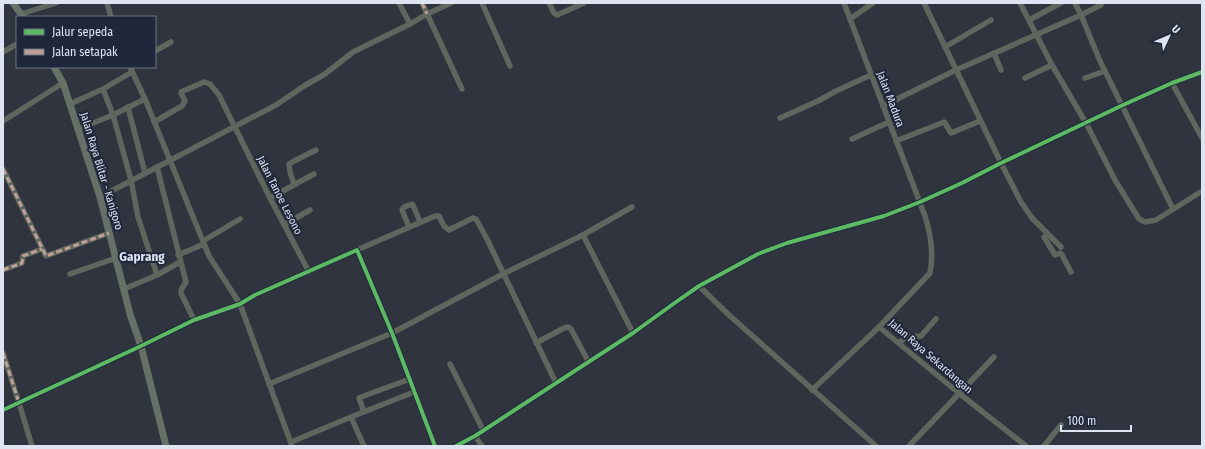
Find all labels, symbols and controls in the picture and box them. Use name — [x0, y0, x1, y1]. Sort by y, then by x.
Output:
legend — [16, 16, 156, 68]
north arrow — [1149, 16, 1189, 56]
text: U — [1169, 23, 1183, 36]
text: Jalur sepeda — [52, 25, 113, 39]
text: Jalan setapak — [52, 45, 118, 59]
street label: Jalan Madura — [874, 69, 907, 129]
street label: Jalan Raya Blitar - Kanigoro — [77, 111, 126, 232]
street label: Jalan Tanoe Lesono — [254, 154, 305, 237]
district label: Gaprang — [119, 249, 165, 264]
street label: Jalan Raya Sekardangan — [886, 316, 975, 396]
scale bar — [1061, 407, 1131, 433]
text: 100 m — [1067, 414, 1096, 428]

